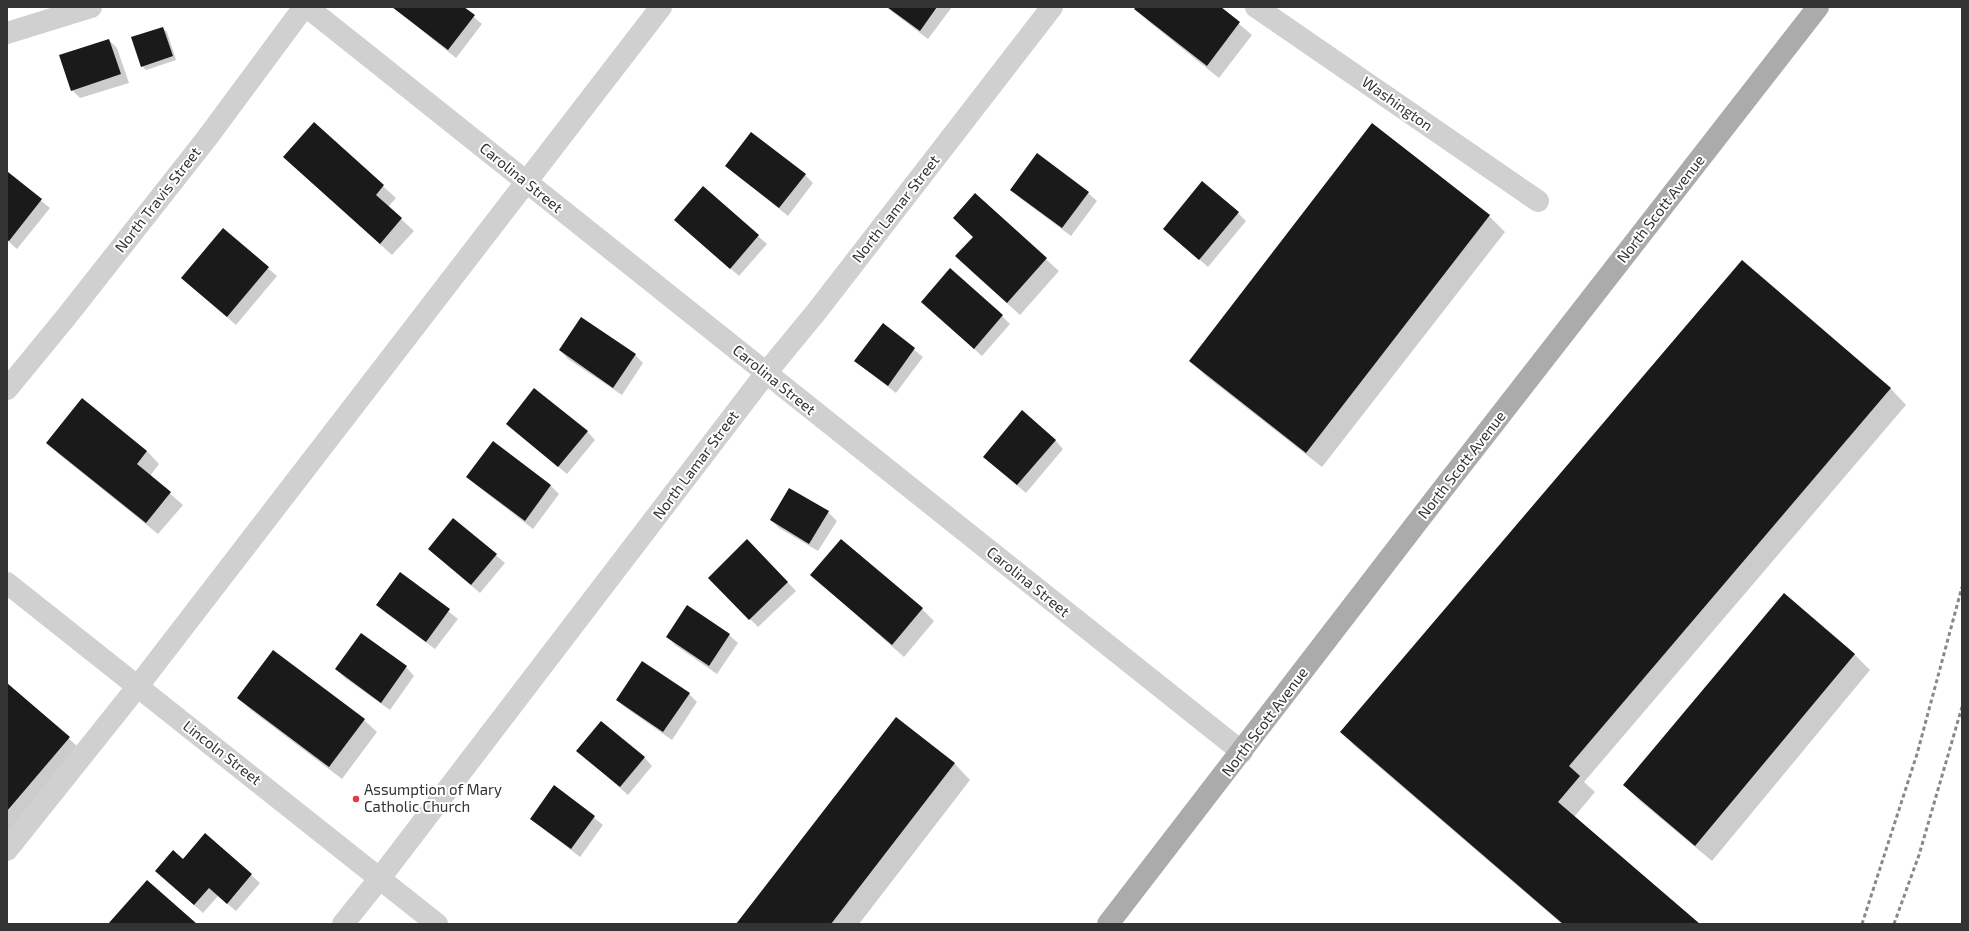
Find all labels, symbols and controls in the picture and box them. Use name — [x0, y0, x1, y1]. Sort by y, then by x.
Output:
street label: Washington — [1358, 73, 1436, 135]
street label: Carolina Street — [476, 139, 566, 217]
street label: North Travis Street — [111, 144, 205, 256]
street label: North Scott Avenue — [1613, 151, 1709, 267]
street label: North Lamar Street — [849, 152, 943, 266]
street label: Carolina Street — [729, 341, 819, 419]
street label: North Lamar Street — [649, 407, 743, 523]
street label: North Scott Avenue — [1414, 407, 1510, 523]
street label: Carolina Street — [983, 543, 1073, 621]
street label: North Scott Avenue — [1218, 664, 1312, 780]
street label: Lincoln Street — [179, 717, 265, 789]
place label: Assumption of Mary Catholic Church — [364, 781, 502, 816]
marker: Assumption of Mary Catholic Church — [351, 794, 361, 804]

